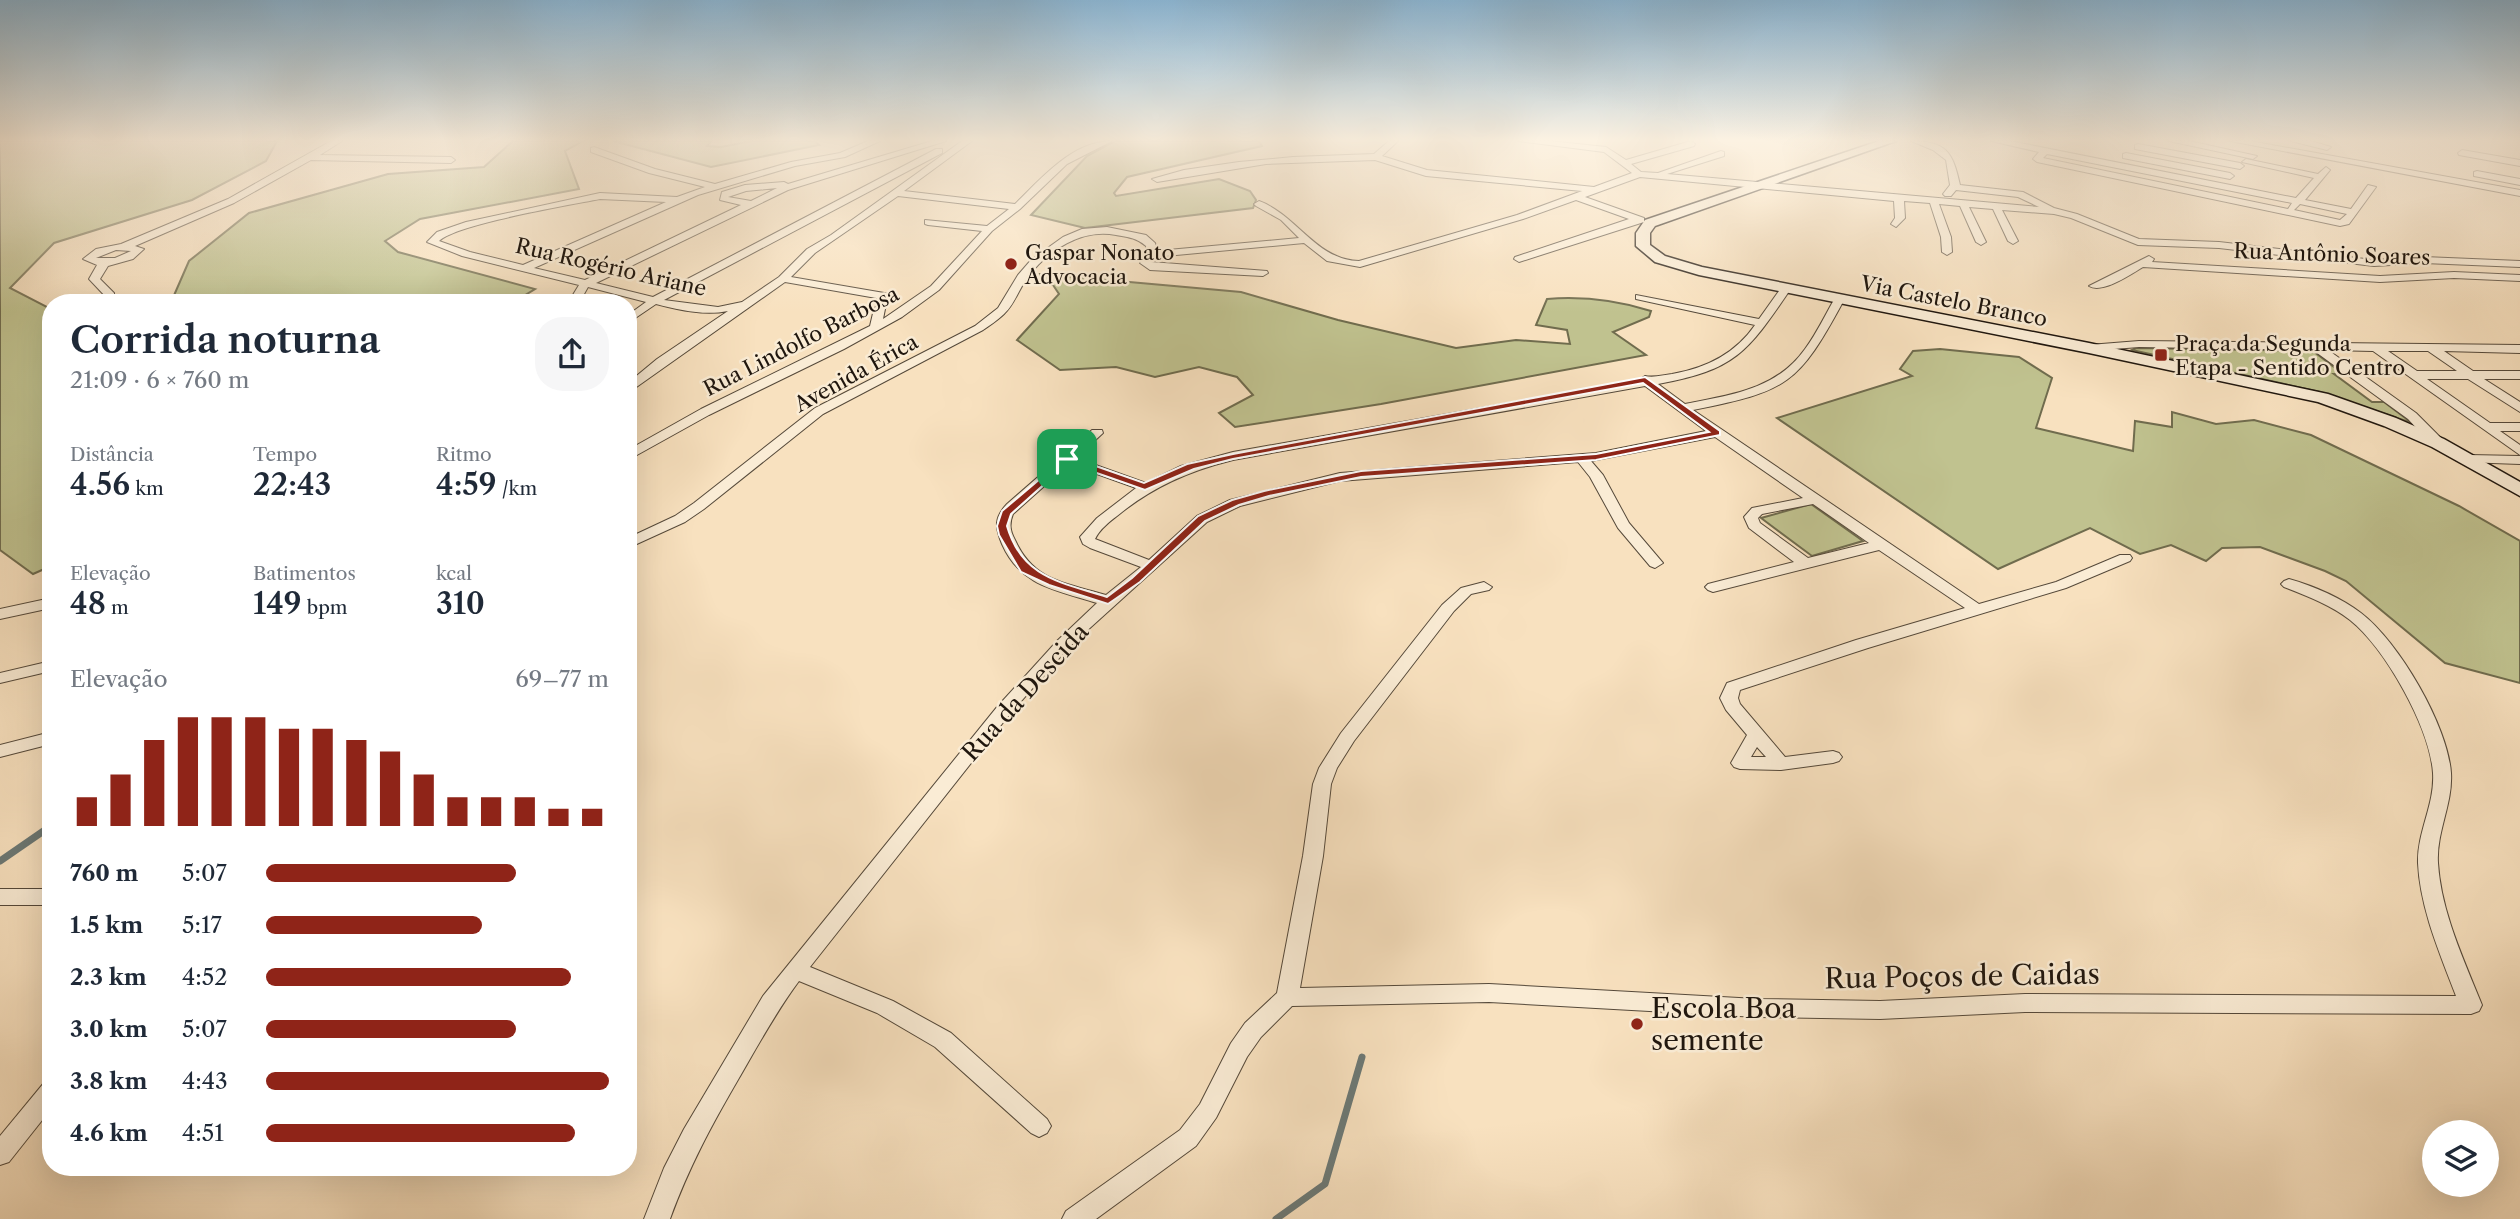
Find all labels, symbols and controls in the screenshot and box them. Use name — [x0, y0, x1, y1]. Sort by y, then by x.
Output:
street label: Rua Rogério Ariane — [513, 233, 709, 301]
street label: Rua Antônio Soares — [2233, 238, 2431, 270]
place label: Gaspar Nonato Advocacia — [1024, 240, 1174, 289]
marker: Gaspar Nonato Advocacia — [1003, 256, 1019, 272]
street label: Via Castelo Branco — [1858, 270, 2049, 331]
street label: Rua Lindolfo Barbosa — [699, 280, 904, 401]
text: Corrida noturna — [70, 316, 380, 363]
button: share — [535, 317, 609, 391]
street label: Avenida Érica — [789, 328, 923, 418]
place label: Praça da Segunda Etapa - Sentido Centro — [2175, 331, 2405, 380]
marker: Praça da Segunda Etapa - Sentido Centro — [2153, 347, 2169, 363]
text: 21:09 · 6 × 760 m — [70, 366, 249, 394]
pin — [1037, 429, 1097, 489]
icon: arrive — [1048, 440, 1086, 478]
text: Distância — [70, 443, 154, 466]
text: Tempo — [253, 443, 317, 466]
text: Ritmo — [436, 443, 492, 466]
text: 4.56 — [70, 466, 130, 503]
text: 22:43 — [253, 466, 331, 503]
text: 4:59 — [436, 466, 497, 503]
text: km — [130, 477, 164, 500]
text: /km — [497, 477, 537, 500]
text: Elevação — [70, 562, 151, 585]
text: Batimentos — [253, 562, 356, 585]
text: kcal — [436, 562, 472, 585]
text: 48 — [70, 585, 106, 622]
text: 149 — [253, 585, 302, 622]
text: 310 — [436, 585, 485, 622]
text: m — [106, 596, 129, 619]
text: bpm — [302, 596, 348, 619]
street label: Rua da Descida — [956, 617, 1095, 767]
text: Elevação — [70, 665, 168, 693]
text: 69–77 m — [515, 665, 609, 693]
text: 760 m — [70, 859, 139, 887]
text: 5:07 — [182, 859, 227, 887]
text: 1.5 km — [70, 911, 143, 939]
text: 5:17 — [182, 911, 222, 939]
street label: Rua Poços de Caidas — [1824, 957, 2100, 995]
text: 2.3 km — [70, 963, 147, 991]
text: 4:52 — [182, 963, 227, 991]
place label: Escola Boa semente — [1651, 991, 1796, 1057]
text: 3.0 km — [70, 1015, 148, 1043]
text: 5:07 — [182, 1015, 227, 1043]
marker: Escola Boa semente — [1629, 1016, 1645, 1032]
text: 3.8 km — [70, 1067, 147, 1095]
text: 4:43 — [182, 1067, 228, 1095]
text: 4.6 km — [70, 1119, 148, 1147]
text: 4:51 — [182, 1119, 224, 1147]
map controls — [2422, 1120, 2499, 1197]
button: layers — [2422, 1120, 2499, 1197]

